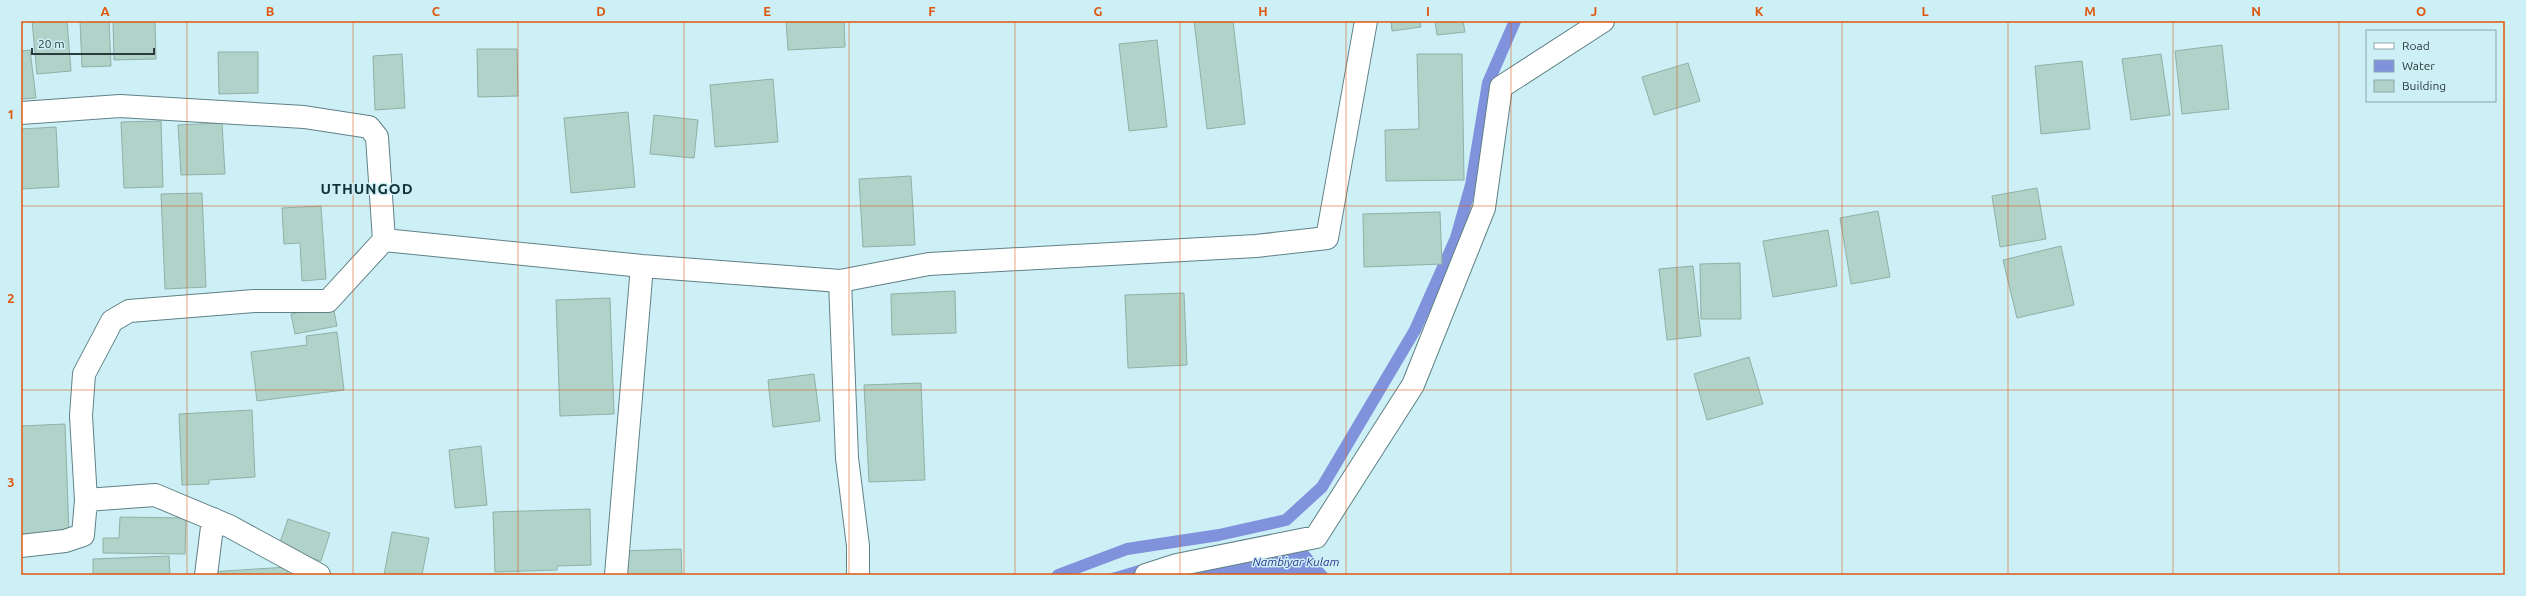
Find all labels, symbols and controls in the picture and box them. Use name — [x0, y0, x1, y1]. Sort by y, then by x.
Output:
text: A — [100, 4, 110, 18]
text: B — [266, 4, 275, 18]
text: C — [432, 4, 441, 18]
text: D — [596, 4, 606, 18]
text: E — [763, 4, 771, 18]
text: F — [928, 4, 936, 18]
text: G — [1094, 4, 1103, 18]
text: H — [1258, 4, 1268, 18]
text: I — [1426, 4, 1430, 18]
text: J — [1591, 4, 1597, 18]
text: K — [1755, 4, 1764, 18]
text: L — [1921, 4, 1929, 18]
text: M — [2084, 4, 2096, 18]
text: N — [2251, 4, 2261, 18]
text: O — [2416, 4, 2426, 18]
scale bar — [32, 30, 154, 56]
legend — [2366, 30, 2496, 102]
text: 20 m — [38, 37, 65, 50]
text: Road — [2402, 39, 2430, 52]
text: Water — [2402, 59, 2435, 72]
text: Building — [2402, 79, 2446, 92]
text: 1 — [7, 107, 15, 121]
district label: UTHUNGOD — [320, 180, 414, 197]
text: 2 — [7, 291, 15, 305]
text: 3 — [7, 475, 15, 489]
water label: Nambiyar Kulam — [1252, 555, 1340, 568]

